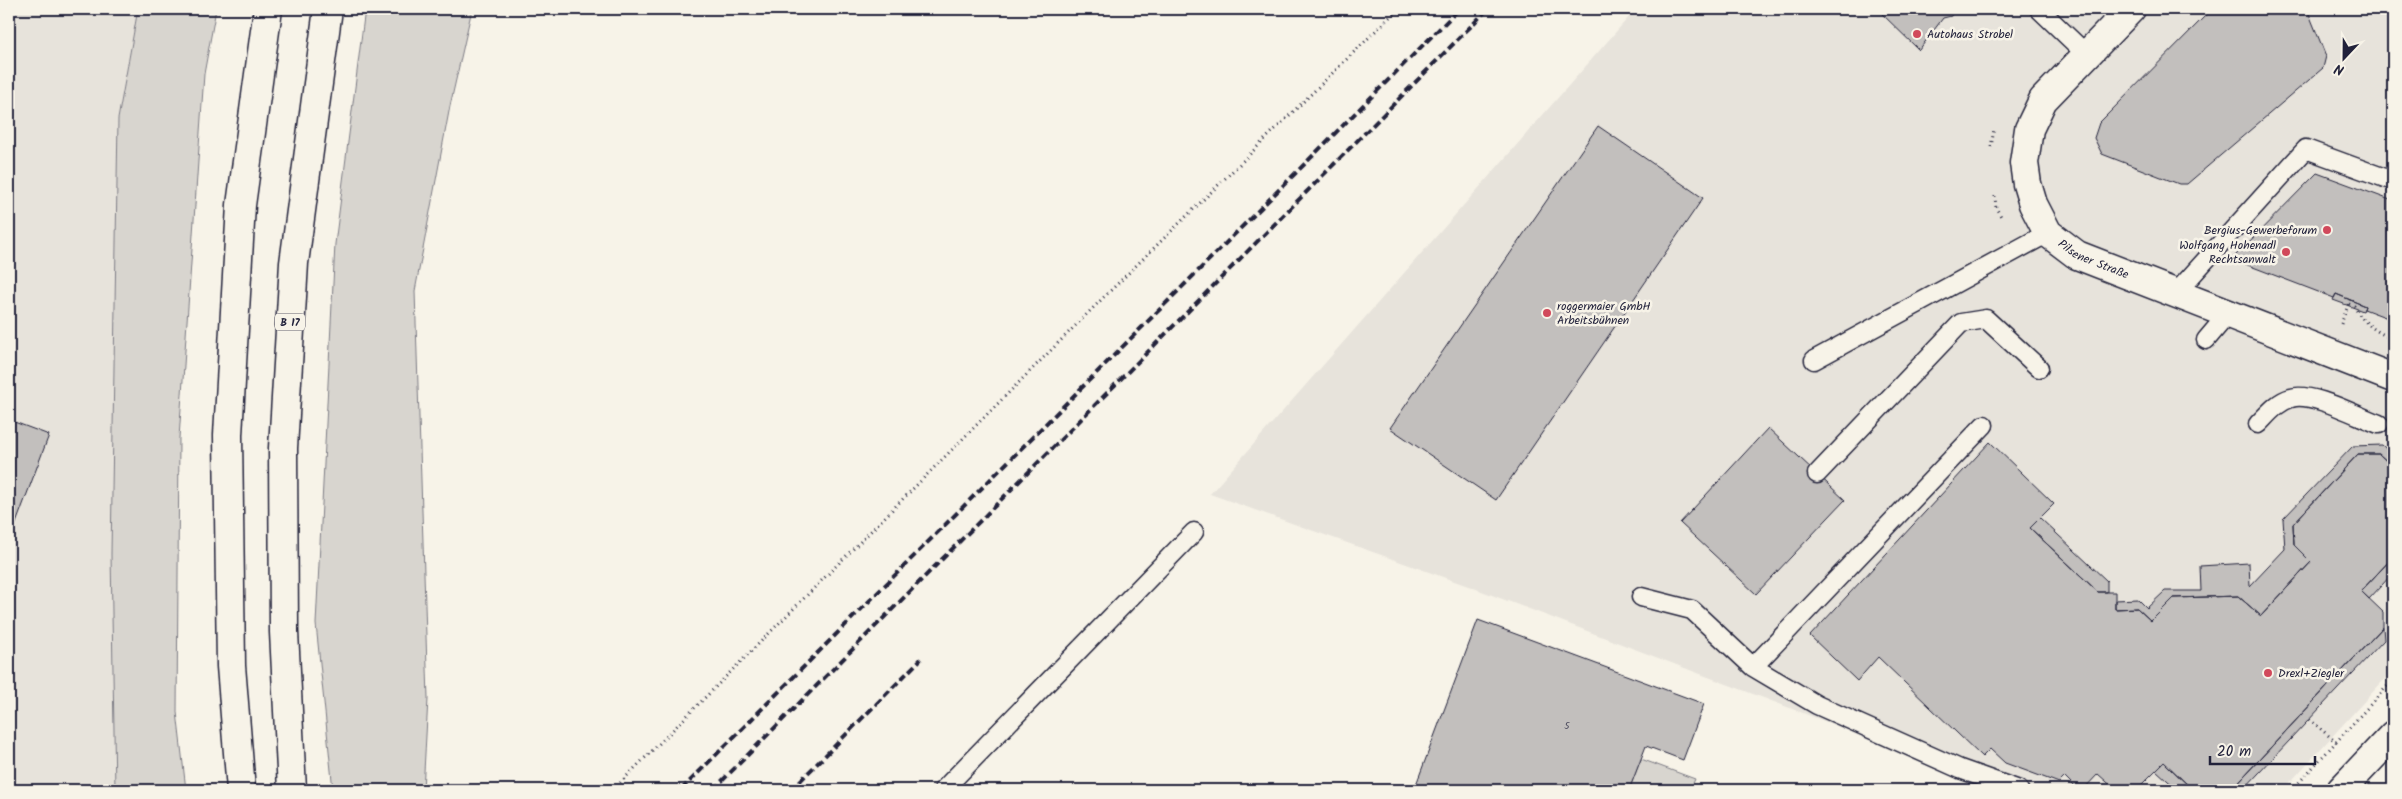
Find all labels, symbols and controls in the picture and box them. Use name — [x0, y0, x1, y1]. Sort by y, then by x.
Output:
place label: Autohaus Strobel — [1927, 25, 2013, 44]
marker: Autohaus Strobel — [1911, 28, 1923, 40]
north arrow — [2320, 32, 2370, 82]
text: N — [2331, 57, 2348, 81]
place label: Bergius-Gewerbeforum — [2204, 221, 2317, 240]
marker: Bergius-Gewerbeforum — [2321, 224, 2333, 236]
street label: Pilsener Straße — [2054, 235, 2132, 284]
place label: Wolfgang Hohenadl Rechtsanwalt — [2179, 236, 2276, 269]
marker: Wolfgang Hohenadl Rechtsanwalt — [2280, 246, 2292, 258]
place label: roggermaier GmbH Arbeitsbühnen — [1557, 297, 1651, 330]
marker: roggermaier GmbH Arbeitsbühnen — [1541, 307, 1553, 319]
road number: B 17 — [275, 314, 305, 331]
place label: Drexl+Ziegler — [2278, 664, 2345, 683]
marker: Drexl+Ziegler — [2262, 667, 2274, 679]
house number: 5 — [1564, 718, 1570, 734]
scale bar — [2210, 734, 2314, 766]
text: 20 m — [2217, 740, 2251, 764]

